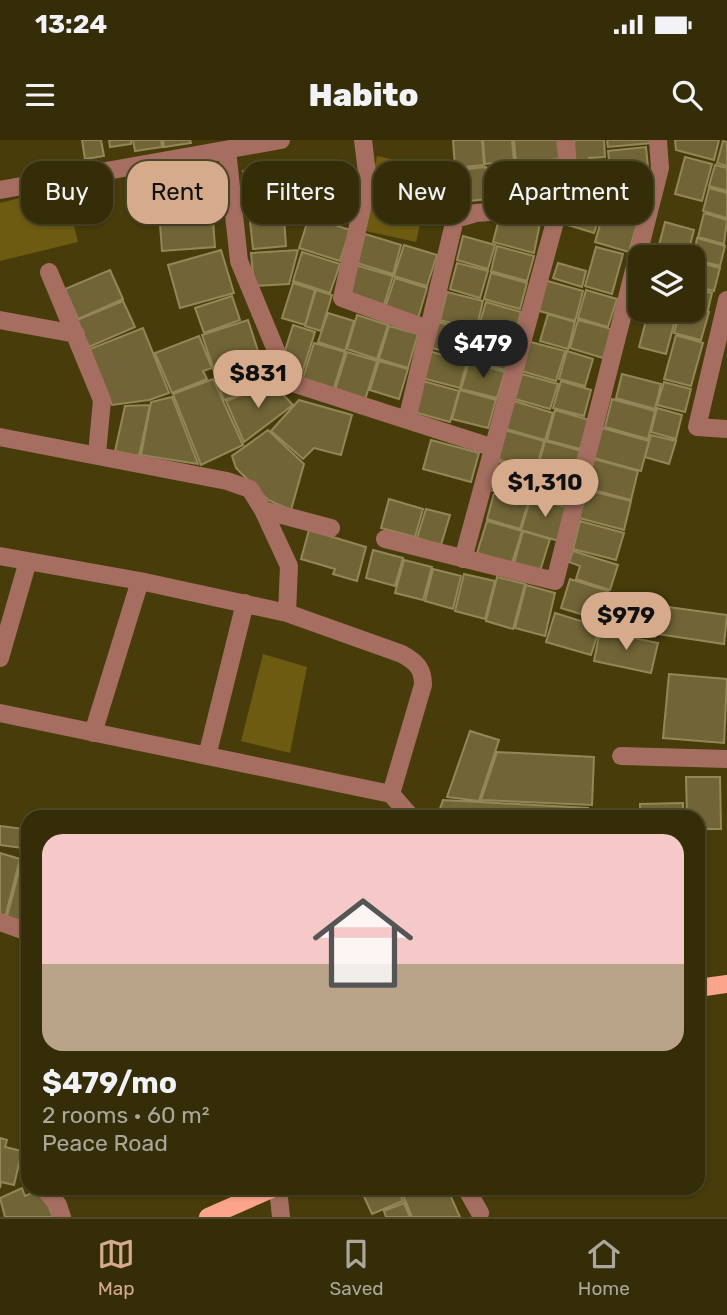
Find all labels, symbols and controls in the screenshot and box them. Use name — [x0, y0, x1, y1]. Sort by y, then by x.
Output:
text: 13:24 — [35, 9, 107, 40]
icon: menu — [21, 76, 59, 114]
text: Habito — [308, 76, 419, 114]
icon: search — [668, 76, 706, 114]
chip: Buy — [21, 161, 113, 224]
chip: Rent — [127, 161, 228, 224]
chip: Filters — [242, 161, 359, 224]
chip: New — [373, 161, 470, 224]
chip: Apartment — [484, 161, 653, 224]
map controls — [628, 245, 705, 322]
button: layers — [628, 245, 705, 322]
pin: $479 — [442, 320, 524, 380]
text: $479 — [454, 329, 512, 357]
pin: $831 — [217, 350, 299, 410]
text: $831 — [229, 359, 287, 387]
pin: $1,310 — [488, 460, 602, 519]
text: $1,310 — [507, 468, 583, 496]
pin: $979 — [585, 592, 667, 652]
text: $979 — [597, 601, 655, 629]
icon: home — [300, 880, 426, 1006]
text: $479/mo — [42, 1065, 177, 1101]
text: 2 rooms · 60 m² — [42, 1101, 210, 1129]
text: Peace Road — [42, 1129, 168, 1157]
tab: Map — [97, 1235, 135, 1300]
tab: Saved — [329, 1235, 384, 1300]
tab: Home — [578, 1235, 630, 1300]

